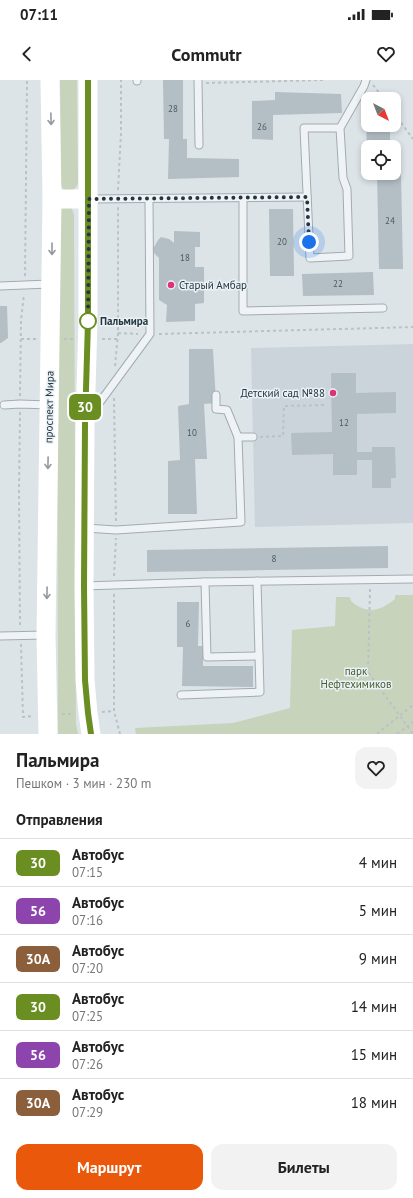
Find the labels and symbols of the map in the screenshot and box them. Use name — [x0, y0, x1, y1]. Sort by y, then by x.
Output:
north arrow — [361, 92, 401, 132]
house number: 28 — [168, 103, 178, 114]
one-way arrow — [47, 112, 55, 125]
house number: 26 — [257, 121, 267, 132]
house number: 24 — [385, 215, 395, 226]
your location — [299, 232, 319, 252]
house number: 20 — [277, 236, 287, 247]
one-way arrow — [48, 242, 56, 255]
house number: 18 — [180, 252, 190, 263]
place label: Старый Амбар — [179, 278, 247, 292]
house number: 22 — [333, 278, 343, 289]
marker: Старый Амбар — [166, 280, 176, 290]
marker: Пальмира — [79, 312, 97, 330]
place label: Пальмира — [100, 314, 148, 328]
street label: проспект Мира — [41, 371, 57, 443]
place label: Детский сад №88 — [240, 386, 325, 400]
marker: Детский сад №88 — [328, 388, 338, 398]
line badge: 30 — [67, 394, 103, 420]
house number: 12 — [339, 417, 349, 428]
house number: 10 — [187, 427, 197, 438]
one-way arrow — [44, 456, 52, 469]
house number: 8 — [272, 553, 277, 564]
one-way arrow — [43, 586, 51, 599]
house number: 6 — [186, 618, 191, 629]
park label: парк Нефтехимиков — [320, 664, 392, 691]

